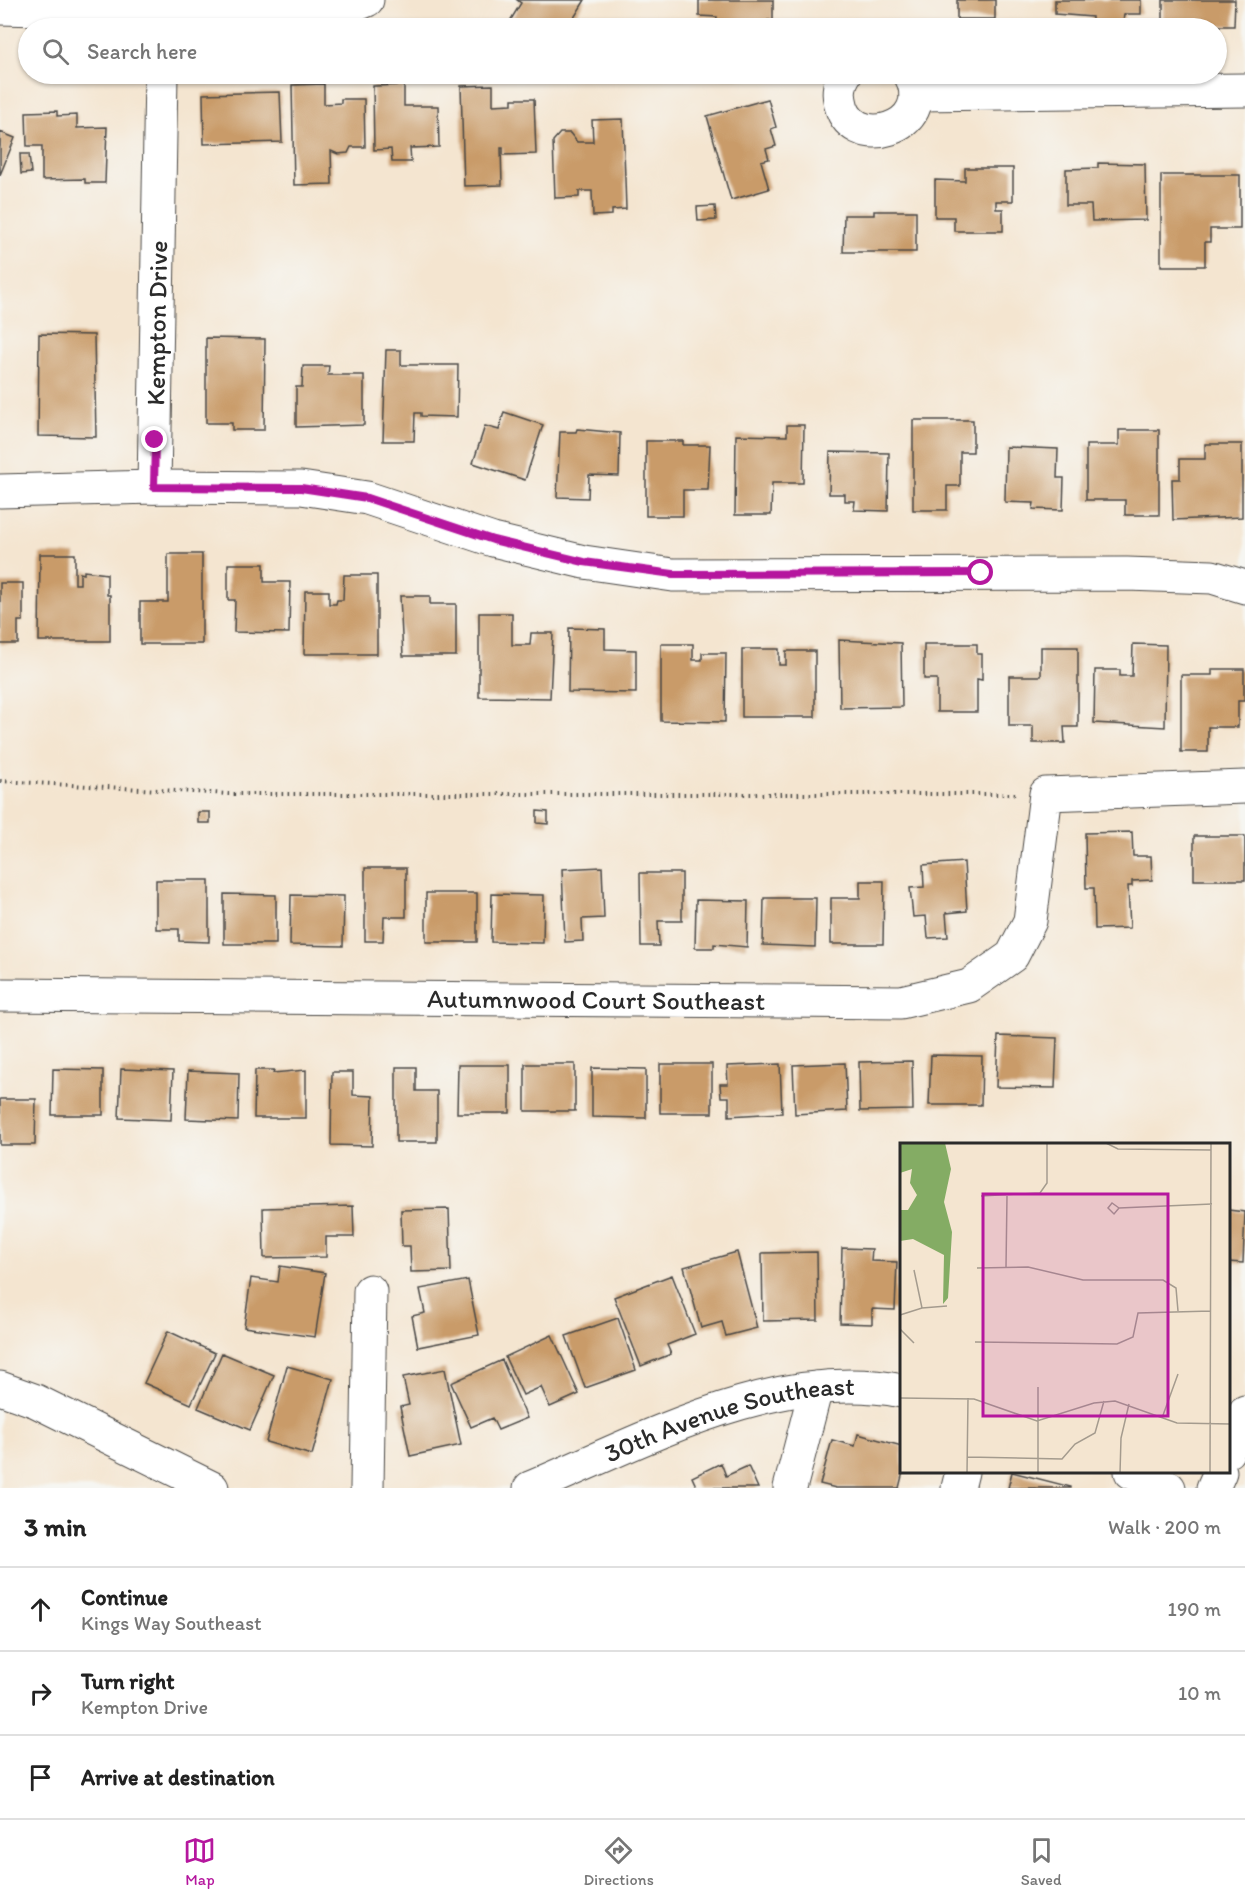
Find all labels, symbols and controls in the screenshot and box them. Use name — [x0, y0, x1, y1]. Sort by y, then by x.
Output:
search box — [18, 18, 1227, 84]
icon: search — [39, 35, 72, 68]
text: Search here — [87, 38, 197, 65]
street label: Kempton Drive — [139, 240, 174, 406]
route end — [141, 426, 167, 452]
route start — [967, 559, 993, 585]
street label: Autumnwood Court Southeast — [427, 982, 765, 1017]
inset map — [900, 1143, 1230, 1473]
street label: 30th Avenue Southeast — [599, 1370, 855, 1469]
text: 3 min — [24, 1511, 86, 1543]
text: Walk · 200 m — [1108, 1515, 1221, 1539]
text: Continue — [81, 1584, 168, 1611]
icon: ahead — [24, 1593, 57, 1626]
text: 190 m — [1168, 1597, 1221, 1621]
text: Kings Way Southeast — [81, 1611, 262, 1635]
text: Turn right — [81, 1668, 175, 1695]
icon: right — [24, 1677, 57, 1710]
text: 10 m — [1178, 1681, 1221, 1705]
text: Kempton Drive — [81, 1695, 208, 1719]
icon: arrive — [24, 1761, 57, 1794]
text: Arrive at destination — [81, 1764, 275, 1791]
tab: Map — [183, 1834, 216, 1889]
tab: Directions — [583, 1834, 654, 1889]
tab: Saved — [1021, 1834, 1062, 1889]

